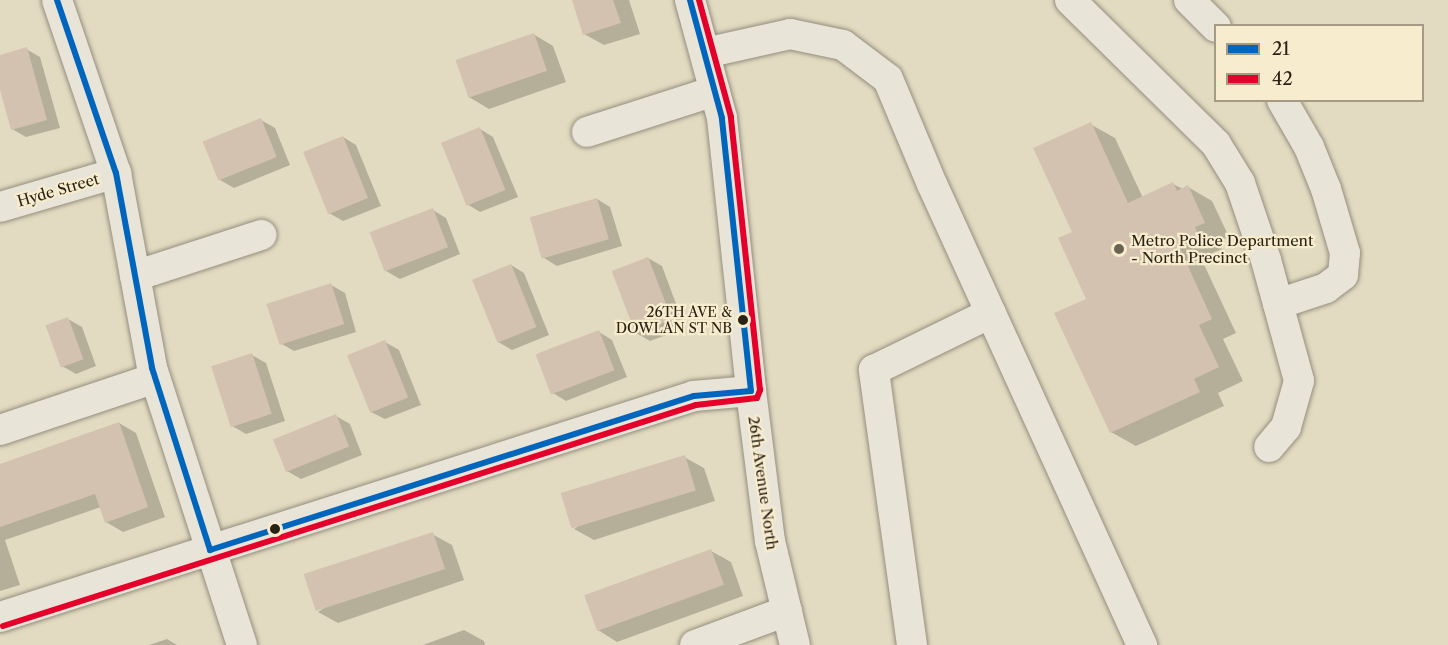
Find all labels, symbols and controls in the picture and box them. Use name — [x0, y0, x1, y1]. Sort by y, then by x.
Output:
legend — [1214, 24, 1424, 102]
text: 21 — [1272, 38, 1290, 60]
text: 42 — [1272, 68, 1293, 90]
street label: Hyde Street — [15, 170, 101, 210]
place label: Metro Police Department - North Precinct — [1131, 231, 1313, 266]
marker: Metro Police Department - North Precinct — [1112, 242, 1126, 256]
place label: 26TH AVE & DOWLAN ST NB — [615, 304, 732, 336]
marker: 26TH AVE & DOWLAN ST NB — [737, 314, 749, 326]
street label: 26th Avenue North — [745, 415, 781, 551]
unlabelled marker — [269, 523, 281, 535]

